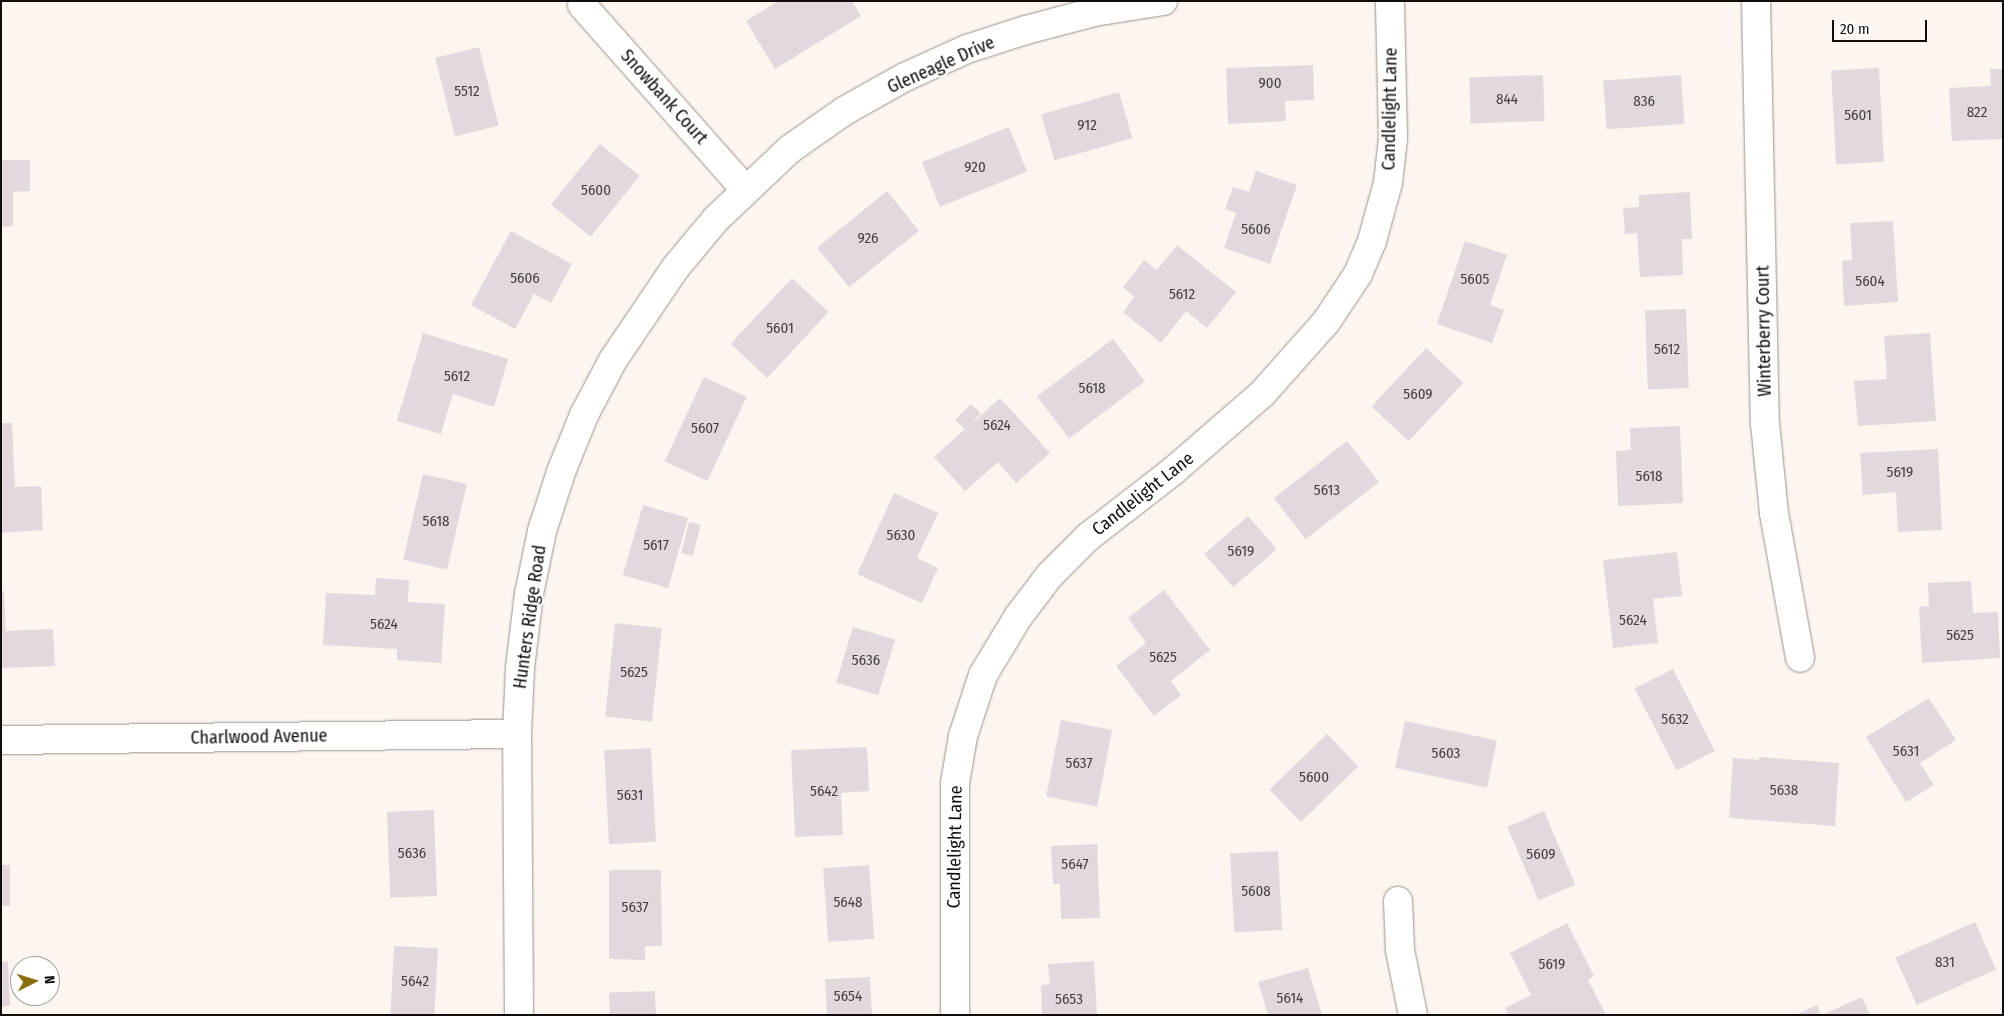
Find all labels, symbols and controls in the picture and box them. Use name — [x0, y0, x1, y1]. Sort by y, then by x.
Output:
scale bar — [1834, 10, 1929, 42]
text: 20 m — [1840, 20, 1870, 38]
street label: Gleneagle Drive — [884, 32, 998, 98]
street label: Snowbank Court — [616, 45, 712, 149]
street label: Candlelight Lane — [1378, 47, 1402, 171]
house number: 900 — [1259, 75, 1281, 93]
house number: 5512 — [454, 83, 480, 101]
house number: 844 — [1496, 91, 1518, 109]
house number: 836 — [1633, 93, 1655, 111]
house number: 822 — [1967, 104, 1987, 122]
house number: 5601 — [1844, 107, 1872, 125]
house number: 912 — [1077, 117, 1097, 135]
house number: 920 — [964, 159, 986, 177]
house number: 5600 — [581, 182, 611, 200]
house number: 5606 — [1241, 221, 1271, 239]
house number: 926 — [857, 230, 879, 248]
street label: Winterberry Court — [1752, 265, 1776, 397]
house number: 5606 — [510, 270, 540, 288]
house number: 5605 — [1460, 271, 1490, 289]
house number: 5604 — [1855, 273, 1885, 291]
house number: 5612 — [1169, 286, 1195, 304]
house number: 5601 — [766, 320, 794, 338]
house number: 5612 — [1654, 341, 1680, 359]
house number: 5612 — [444, 368, 470, 386]
house number: 5618 — [1079, 380, 1105, 398]
house number: 5609 — [1403, 386, 1433, 404]
house number: 5624 — [983, 417, 1011, 435]
house number: 5607 — [691, 420, 719, 438]
street label: Candlelight Lane — [1088, 448, 1198, 540]
house number: 5619 — [1887, 464, 1913, 482]
house number: 5618 — [1636, 468, 1662, 486]
house number: 5613 — [1314, 482, 1340, 500]
house number: 5618 — [423, 513, 449, 531]
house number: 5630 — [887, 527, 915, 545]
house number: 5617 — [643, 537, 669, 555]
house number: 5619 — [1228, 543, 1254, 561]
street label: Hunters Ridge Road — [509, 544, 551, 690]
house number: 5624 — [1619, 612, 1647, 630]
house number: 5624 — [370, 616, 398, 634]
house number: 5625 — [1946, 627, 1974, 645]
house number: 5625 — [1149, 649, 1177, 667]
house number: 5636 — [852, 652, 880, 670]
house number: 5625 — [620, 664, 648, 682]
house number: 5632 — [1661, 711, 1689, 729]
street label: Charlwood Avenue — [190, 725, 328, 749]
house number: 5631 — [1893, 743, 1919, 761]
house number: 5603 — [1432, 745, 1460, 763]
house number: 5637 — [1066, 755, 1092, 773]
house number: 5600 — [1299, 769, 1329, 787]
house number: 5638 — [1770, 782, 1798, 800]
house number: 5642 — [810, 783, 838, 801]
street label: Candlelight Lane — [943, 785, 967, 909]
house number: 5631 — [617, 787, 643, 805]
house number: 5636 — [398, 845, 426, 863]
house number: 5609 — [1526, 846, 1556, 864]
house number: 5647 — [1061, 856, 1089, 874]
house number: 5608 — [1241, 883, 1271, 901]
house number: 5648 — [833, 894, 863, 912]
house number: 5637 — [622, 899, 648, 917]
house number: 831 — [1935, 954, 1955, 972]
north arrow — [10, 956, 60, 1006]
house number: 5619 — [1539, 956, 1565, 974]
house number: 5642 — [401, 973, 429, 991]
text: N — [41, 975, 58, 985]
house number: 5654 — [834, 988, 862, 1006]
house number: 5614 — [1277, 990, 1303, 1008]
house number: 5653 — [1055, 991, 1083, 1009]

